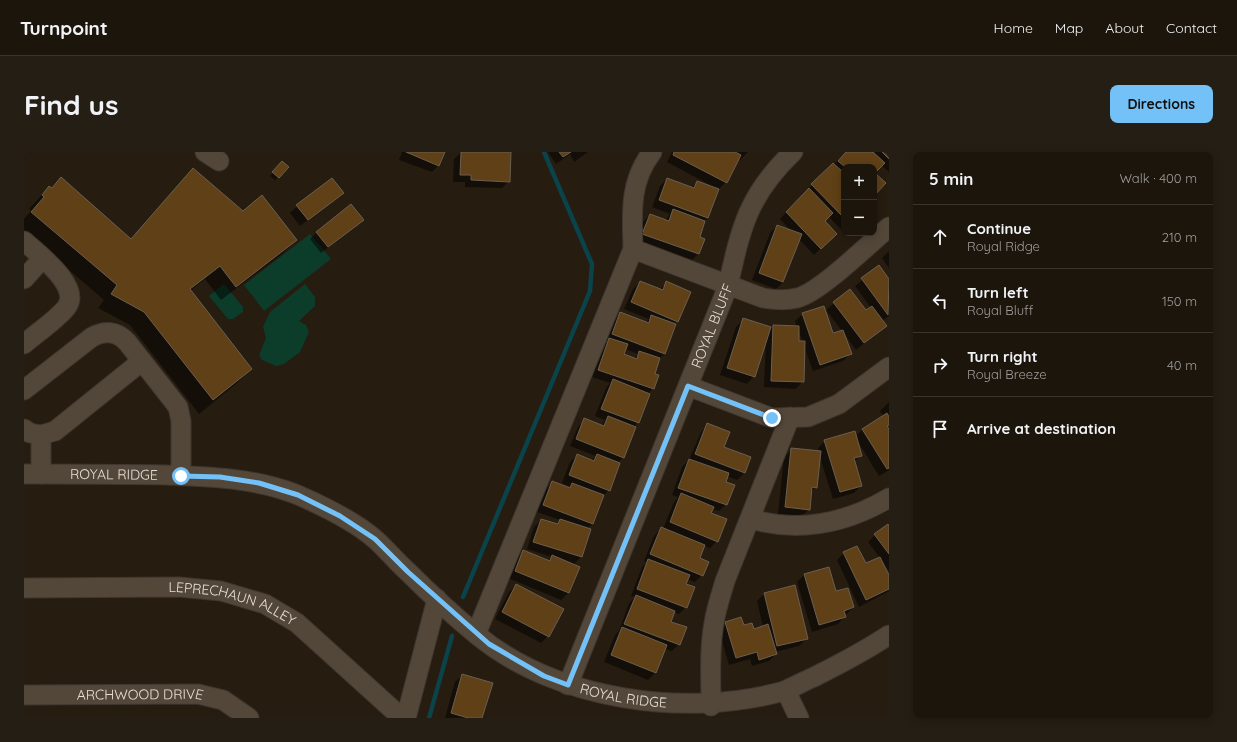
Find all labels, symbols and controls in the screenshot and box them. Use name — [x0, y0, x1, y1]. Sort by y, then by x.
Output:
text: Turnpoint — [20, 16, 108, 40]
text: Home — [994, 19, 1033, 37]
text: Map — [1055, 19, 1083, 37]
text: About — [1105, 19, 1144, 37]
text: Contact — [1166, 19, 1217, 37]
button: Directions — [1110, 85, 1213, 123]
text: Find us — [24, 87, 118, 122]
map controls — [841, 164, 877, 236]
button: + — [841, 164, 877, 200]
text: 5 min — [929, 168, 973, 189]
text: Walk · 400 m — [1119, 170, 1197, 186]
button: − — [841, 200, 877, 236]
text: Continue — [967, 219, 1031, 238]
icon: ahead — [929, 226, 951, 248]
text: 210 m — [1162, 229, 1197, 245]
text: Royal Ridge — [967, 238, 1040, 254]
street label: ROYAL BLUFF — [687, 281, 737, 371]
text: Turn left — [967, 283, 1029, 302]
icon: left — [929, 290, 951, 312]
text: 150 m — [1162, 293, 1197, 309]
text: Royal Bluff — [967, 302, 1033, 318]
text: Turn right — [967, 347, 1038, 366]
icon: right — [929, 354, 951, 376]
text: 40 m — [1167, 357, 1197, 373]
text: Royal Breeze — [967, 366, 1047, 382]
route end — [763, 409, 781, 427]
icon: arrive — [929, 418, 951, 440]
text: Arrive at destination — [967, 419, 1116, 438]
street label: ROYAL RIDGE — [70, 465, 158, 484]
route start — [172, 467, 190, 485]
street label: LEPRECHAUN ALLEY — [168, 578, 299, 629]
street label: ROYAL RIDGE — [578, 679, 667, 712]
street label: ARCHWOOD DRIVE — [77, 685, 205, 704]

